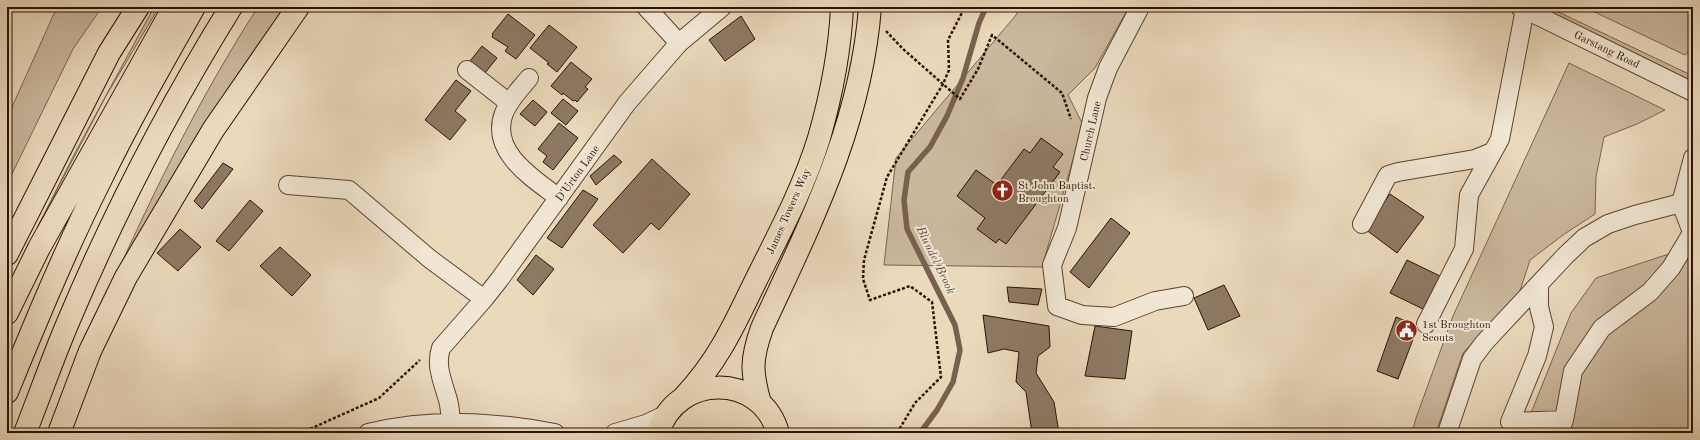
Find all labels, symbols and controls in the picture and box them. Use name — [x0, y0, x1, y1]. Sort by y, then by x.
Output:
street label: Garstang Road — [1572, 30, 1641, 71]
street label: Church Lane — [1079, 100, 1104, 162]
street label: D'Urton Lane — [554, 144, 602, 204]
street label: James Towers Way — [765, 167, 813, 256]
church icon: St John Baptist, Broughton — [990, 178, 1016, 204]
place label: St John Baptist, Broughton — [1018, 181, 1095, 205]
water label: Blundel Brook — [913, 224, 957, 296]
public building icon: 1st Broughton Scouts — [1394, 317, 1420, 343]
place label: 1st Broughton Scouts — [1422, 320, 1491, 344]

